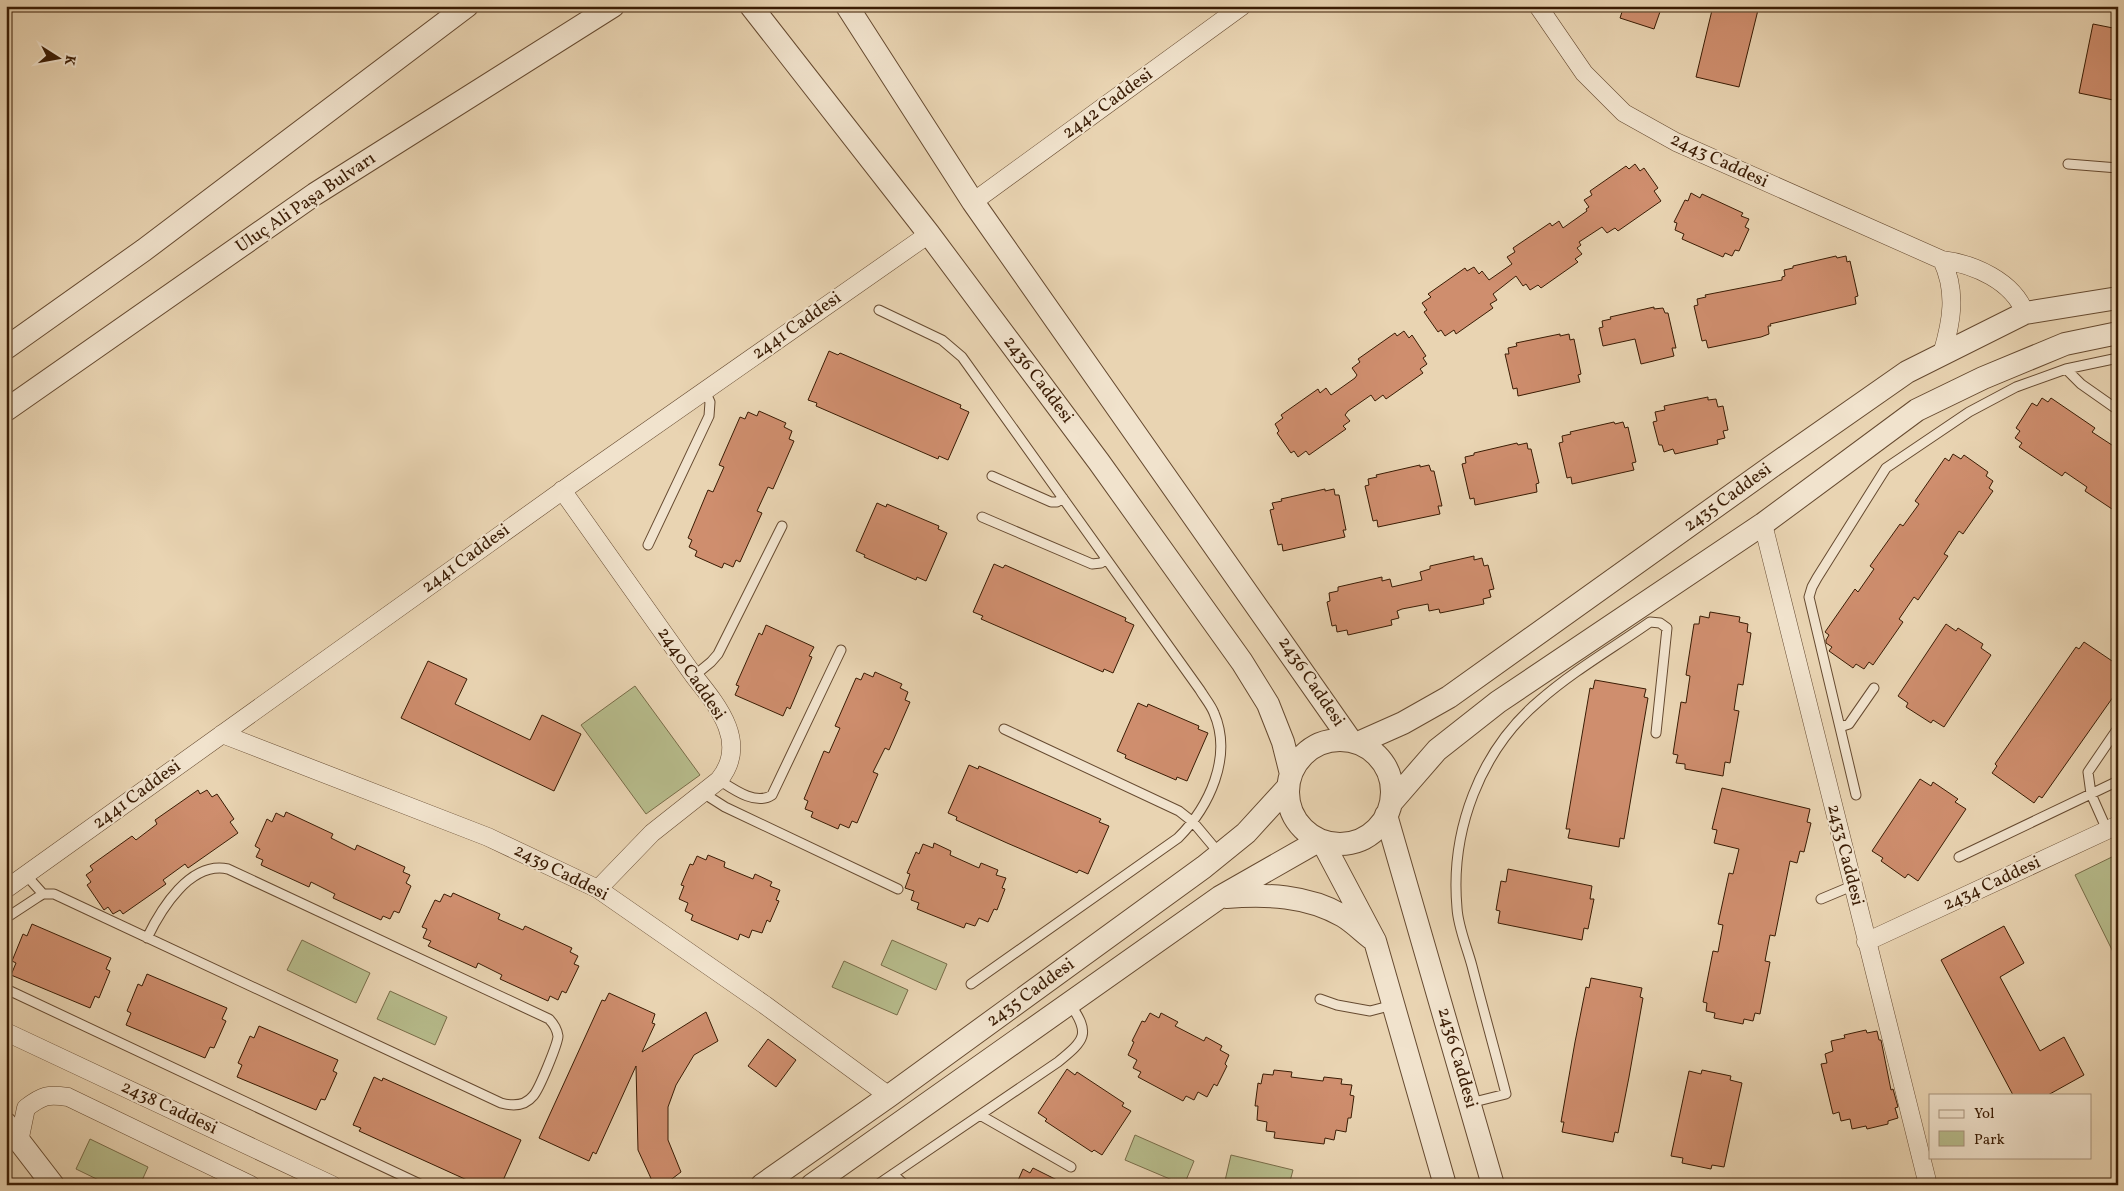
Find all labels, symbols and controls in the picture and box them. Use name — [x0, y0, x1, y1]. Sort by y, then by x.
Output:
north arrow — [32, 32, 82, 82]
text: K — [59, 53, 80, 67]
street label: 2442 Caddesi — [1058, 63, 1158, 145]
street label: 2443 Caddesi — [1666, 127, 1772, 195]
street label: Uluç Ali Paşa Bulvarı — [231, 147, 381, 259]
street label: 2441 Caddesi — [747, 286, 847, 366]
street label: 2436 Caddesi — [997, 331, 1079, 429]
street label: 2435 Caddesi — [1679, 458, 1777, 538]
street label: 2441 Caddesi — [417, 518, 515, 600]
street label: 2440 Caddesi — [651, 623, 731, 725]
street label: 2436 Caddesi — [1272, 632, 1350, 732]
street label: 2441 Caddesi — [88, 754, 186, 836]
street label: 2433 Caddesi — [1820, 802, 1870, 908]
street label: 2439 Caddesi — [509, 838, 613, 908]
street label: 2434 Caddesi — [1939, 850, 2045, 918]
street label: 2435 Caddesi — [982, 953, 1080, 1033]
street label: 2436 Caddesi — [1431, 1005, 1483, 1111]
street label: 2438 Caddesi — [117, 1075, 221, 1141]
legend — [1929, 1094, 2092, 1158]
text: Yol — [1974, 1104, 1994, 1125]
text: Park — [1974, 1130, 2005, 1151]

